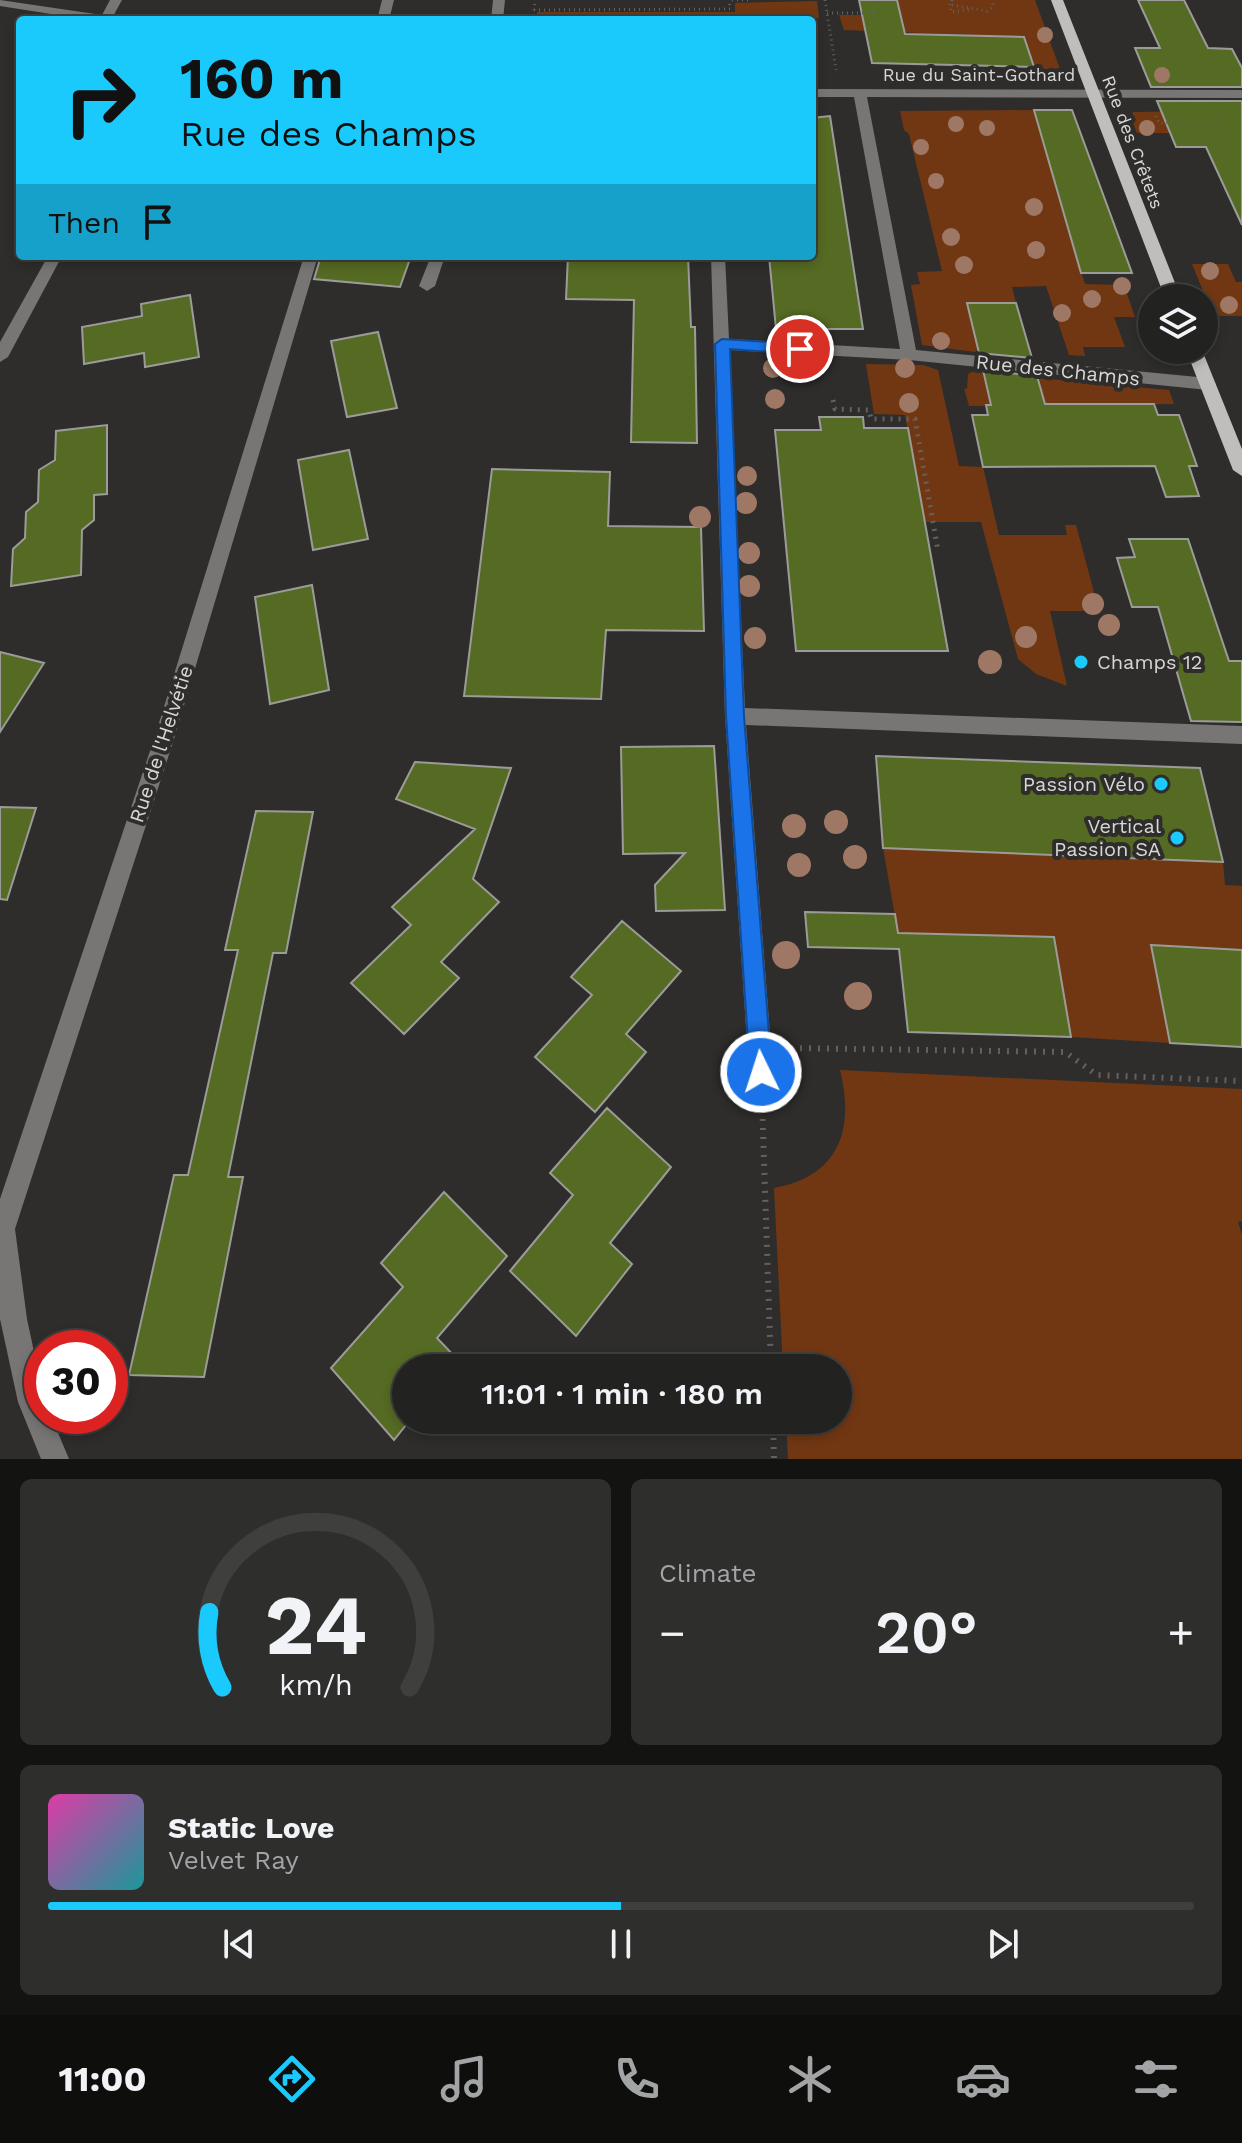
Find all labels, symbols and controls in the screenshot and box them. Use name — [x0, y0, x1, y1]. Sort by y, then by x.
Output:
text: 160 m — [180, 46, 343, 112]
icon: right — [48, 48, 152, 152]
street label: Rue du Saint-Gothard — [883, 64, 1075, 85]
street label: Rue des Crêtets — [1098, 72, 1168, 212]
text: Rue des Champs — [180, 113, 477, 155]
icon: arrive — [136, 200, 180, 244]
text: Then — [48, 205, 120, 240]
map controls — [1138, 284, 1218, 364]
button: layers — [1138, 284, 1218, 364]
pin — [766, 315, 834, 383]
icon: arrive — [778, 327, 822, 371]
street label: Rue des Champs — [975, 349, 1141, 391]
place label: Champs 12 — [1097, 650, 1202, 674]
marker: Champs 12 — [1072, 653, 1090, 671]
street label: Rue de l'Helvétie — [124, 662, 198, 826]
place label: Passion Vélo — [1023, 772, 1145, 796]
marker: Passion Vélo — [1152, 775, 1170, 793]
place label: Vertical Passion SA — [1054, 814, 1161, 861]
marker: Vertical Passion SA — [1168, 829, 1186, 847]
position arrow — [719, 1030, 803, 1114]
speed limit sign: 30 — [24, 1330, 128, 1434]
text: 11:01 · 1 min · 180 m — [481, 1376, 763, 1411]
text: Climate — [659, 1558, 757, 1588]
text: 24 — [264, 1577, 367, 1674]
text: 20° — [875, 1597, 978, 1668]
text: − — [659, 1607, 686, 1659]
text: + — [1167, 1607, 1194, 1659]
text: km/h — [279, 1668, 352, 1702]
text: Static Love — [168, 1810, 334, 1845]
text: Velvet Ray — [168, 1845, 299, 1875]
icon: previous — [217, 1922, 261, 1966]
icon: pause — [599, 1922, 643, 1966]
icon: next — [981, 1922, 1025, 1966]
icon: directions — [264, 2051, 320, 2107]
icon: music — [436, 2051, 492, 2107]
icon: phone — [609, 2051, 665, 2107]
icon: climate — [782, 2051, 838, 2107]
icon: car — [955, 2051, 1011, 2107]
icon: filters — [1128, 2051, 1184, 2107]
text: 11:00 — [58, 2058, 147, 2100]

